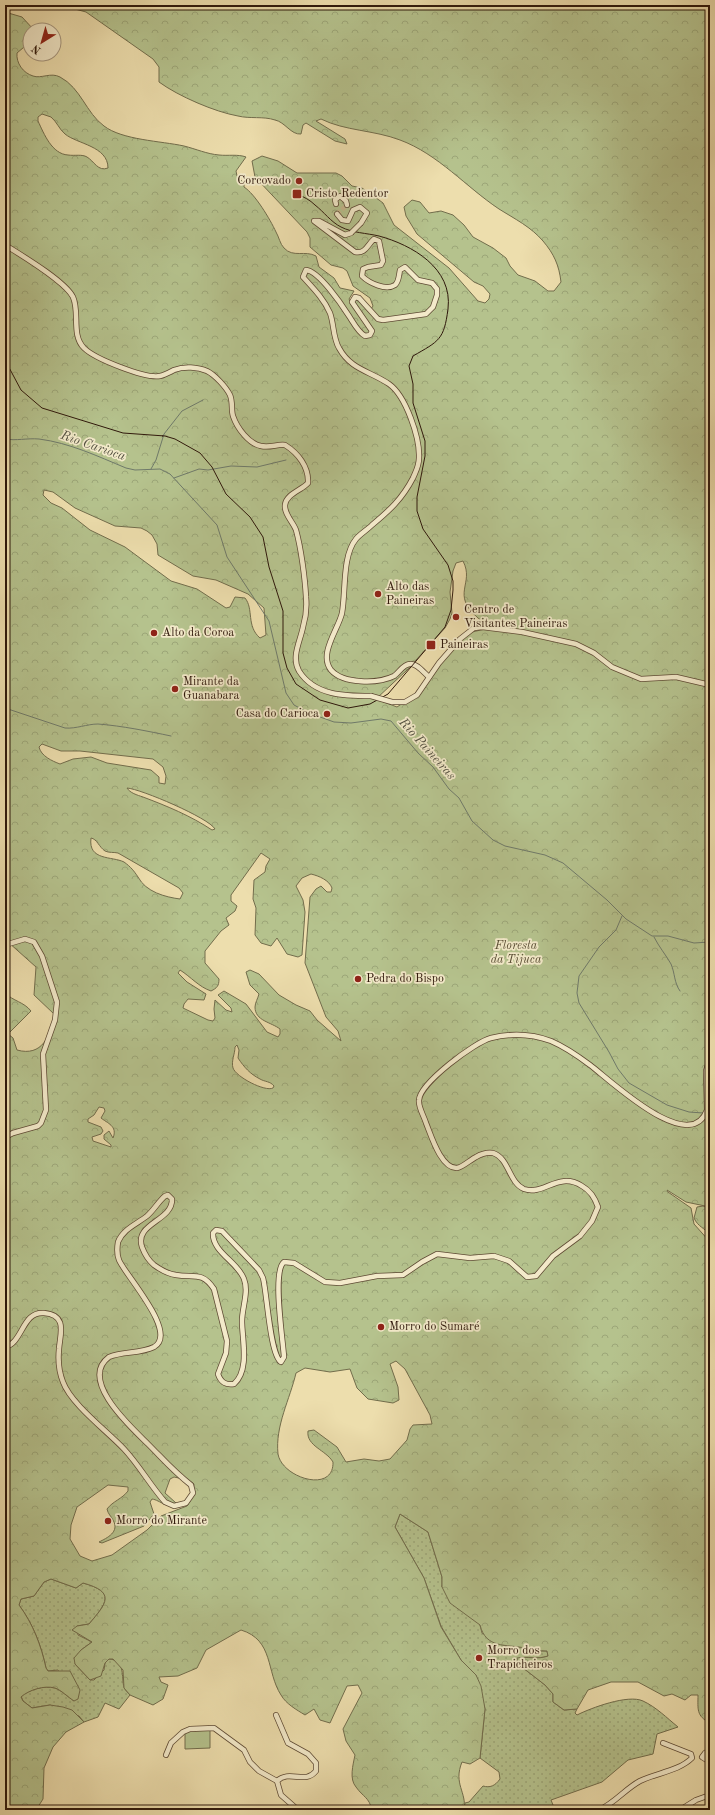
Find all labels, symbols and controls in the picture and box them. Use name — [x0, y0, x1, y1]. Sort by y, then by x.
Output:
north arrow — [22, 22, 62, 62]
text: N — [30, 42, 44, 56]
place label: Corcovado — [237, 175, 291, 187]
marker: Corcovado — [294, 176, 304, 186]
marker: Cristo Redentor — [291, 188, 303, 200]
place label: Cristo Redentor — [306, 188, 388, 200]
water label: Rio Carioca — [58, 429, 127, 463]
place label: Alto das Paineiras — [386, 581, 434, 607]
marker: Alto das Paineiras — [373, 589, 383, 599]
place label: Centro de Visitantes Paineiras — [464, 604, 567, 630]
marker: Centro de Visitantes Paineiras — [451, 612, 461, 622]
place label: Alto da Coroa — [162, 627, 234, 639]
marker: Alto da Coroa — [149, 628, 159, 638]
marker: Paineiras — [425, 639, 437, 651]
place label: Paineiras — [440, 639, 488, 651]
place label: Mirante da Guanabara — [183, 676, 239, 702]
marker: Mirante da Guanabara — [170, 684, 180, 694]
place label: Casa do Carioca — [236, 708, 319, 720]
marker: Casa do Carioca — [322, 709, 332, 719]
water label: Rio Paineiras — [395, 715, 458, 783]
park label: Floresta da Tijuca — [491, 940, 542, 966]
place label: Pedra do Bispo — [366, 973, 444, 985]
marker: Pedra do Bispo — [353, 974, 363, 984]
place label: Morro do Sumaré — [389, 1321, 480, 1333]
marker: Morro do Sumaré — [376, 1322, 386, 1332]
place label: Morro do Mirante — [116, 1515, 208, 1527]
marker: Morro do Mirante — [103, 1516, 113, 1526]
place label: Morro dos Trapicheiros — [487, 1645, 552, 1671]
marker: Morro dos Trapicheiros — [474, 1653, 484, 1663]

